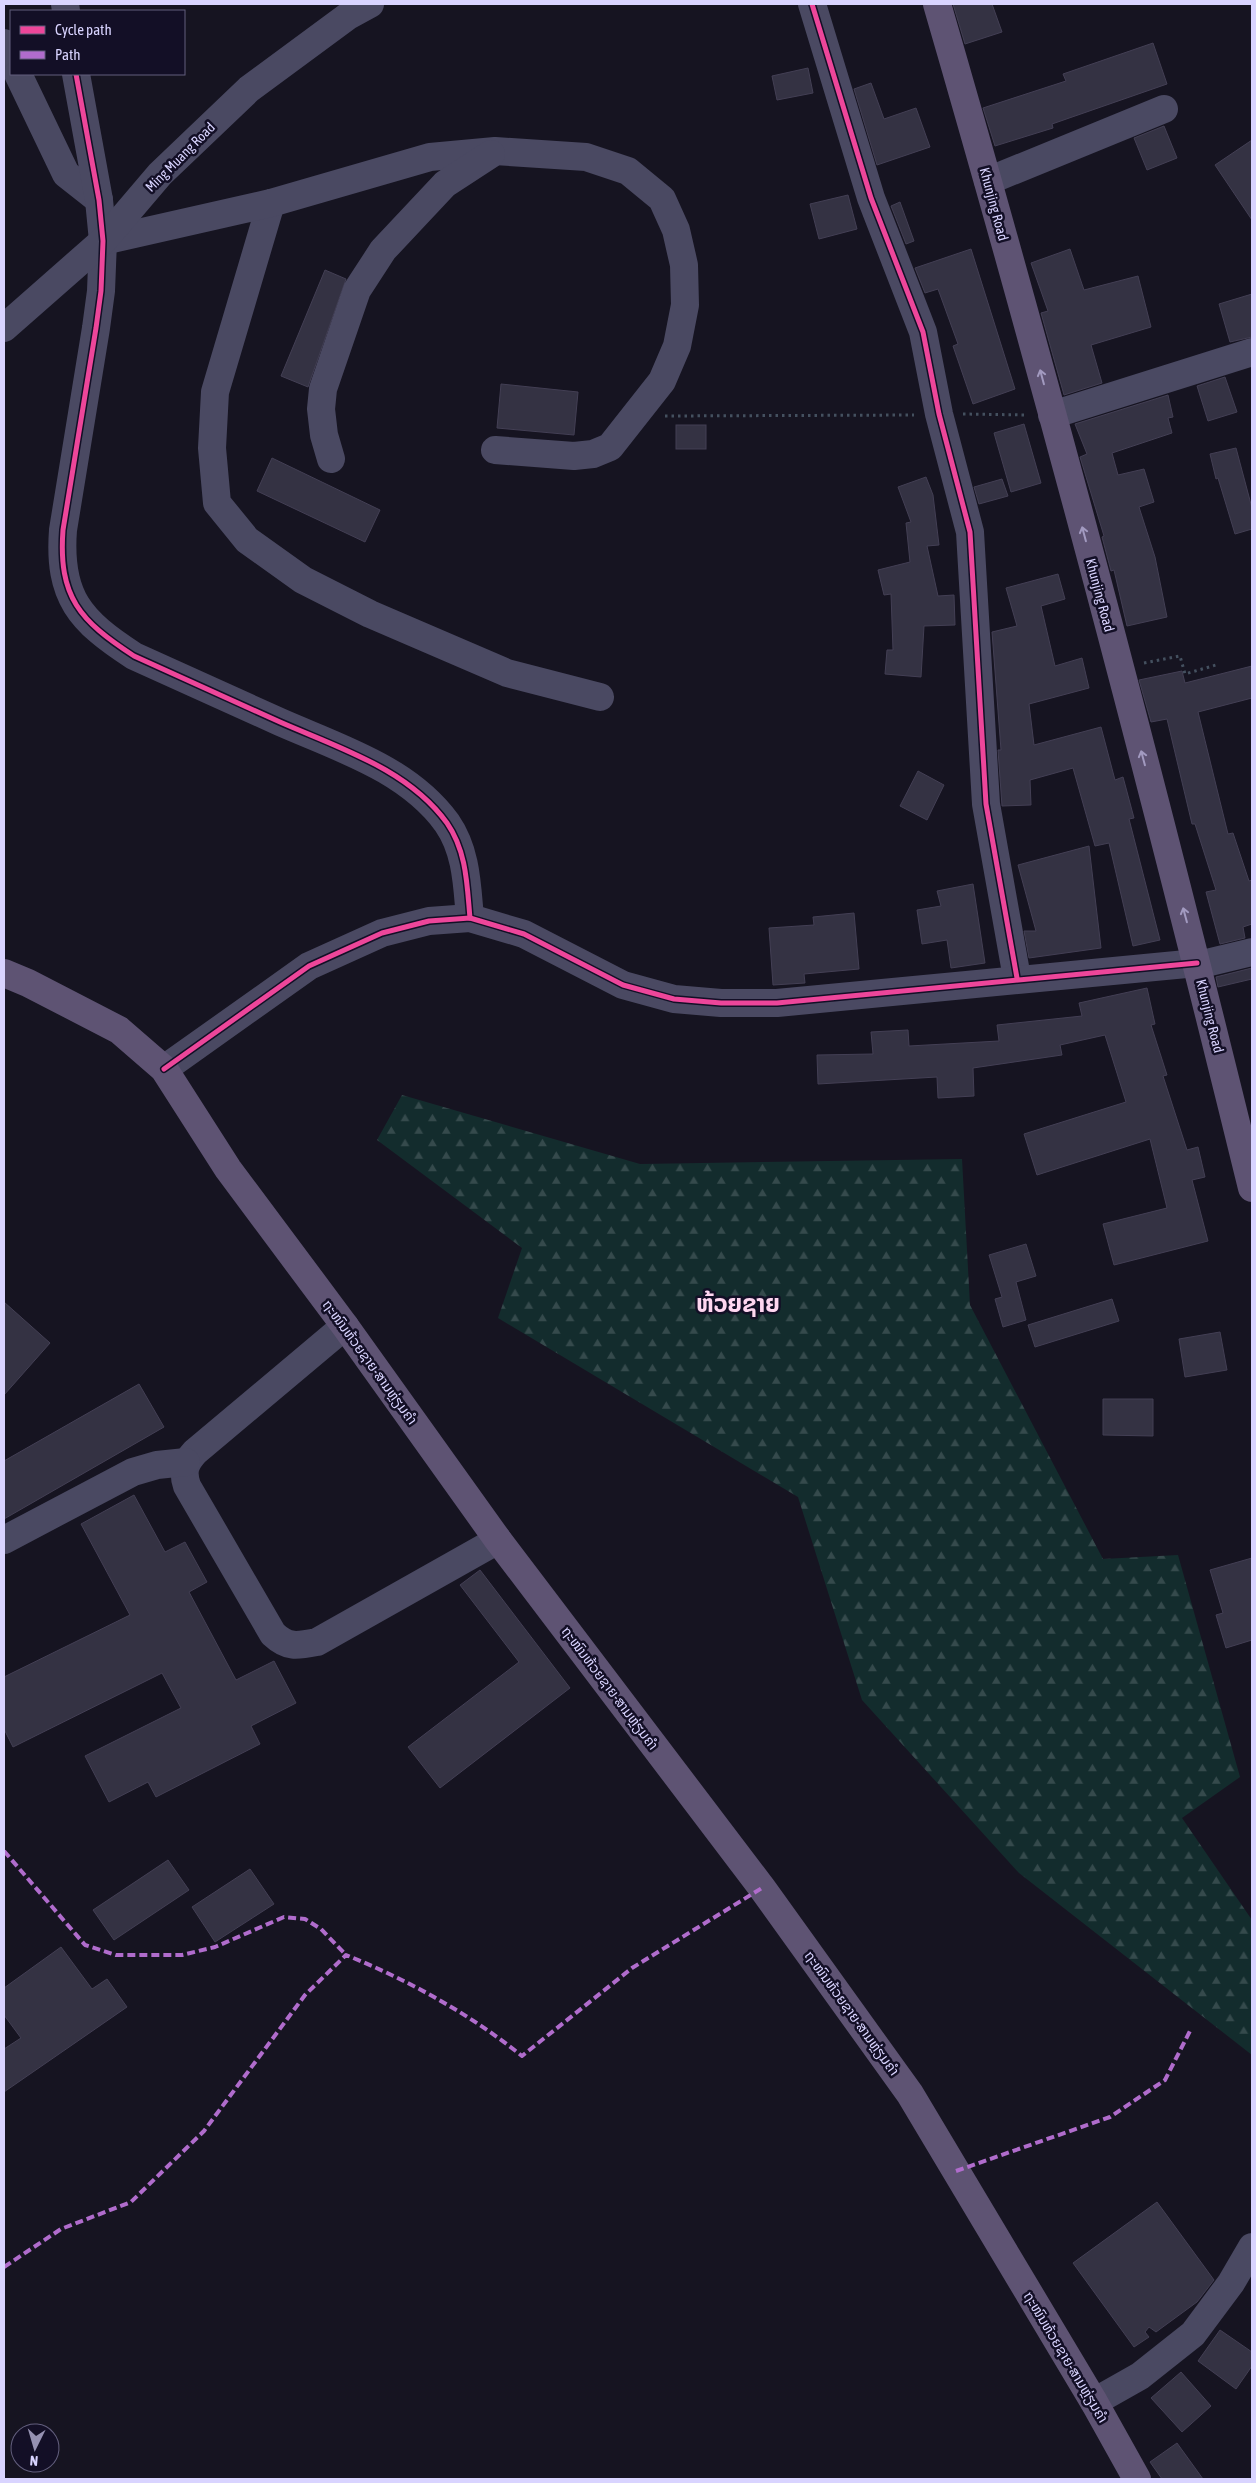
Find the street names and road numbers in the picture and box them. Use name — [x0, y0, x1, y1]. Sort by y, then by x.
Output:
street label: Ming Muang Road — [142, 119, 218, 195]
street label: Khunjing Road — [977, 166, 1011, 242]
street label: Khunjing Road — [1083, 557, 1117, 633]
street label: Khunjing Road — [1193, 978, 1227, 1054]
street label: ຖະໜົນຫ້ວຍຊາຍ-ສາມຫຼ່ຽມຄຳ — [319, 1297, 421, 1428]
street label: ຖະໜົນຫ້ວຍຊາຍ-ສາມຫຼ່ຽມຄຳ — [558, 1623, 662, 1753]
street label: ຖະໜົນຫ້ວຍຊາຍ-ສາມຫຼ່ຽມຄຳ — [801, 1948, 903, 2079]
street label: ຖະໜົນຫ້ວຍຊາຍ-ສາມຫຼ່ຽມຄຳ — [1020, 2289, 1112, 2426]

